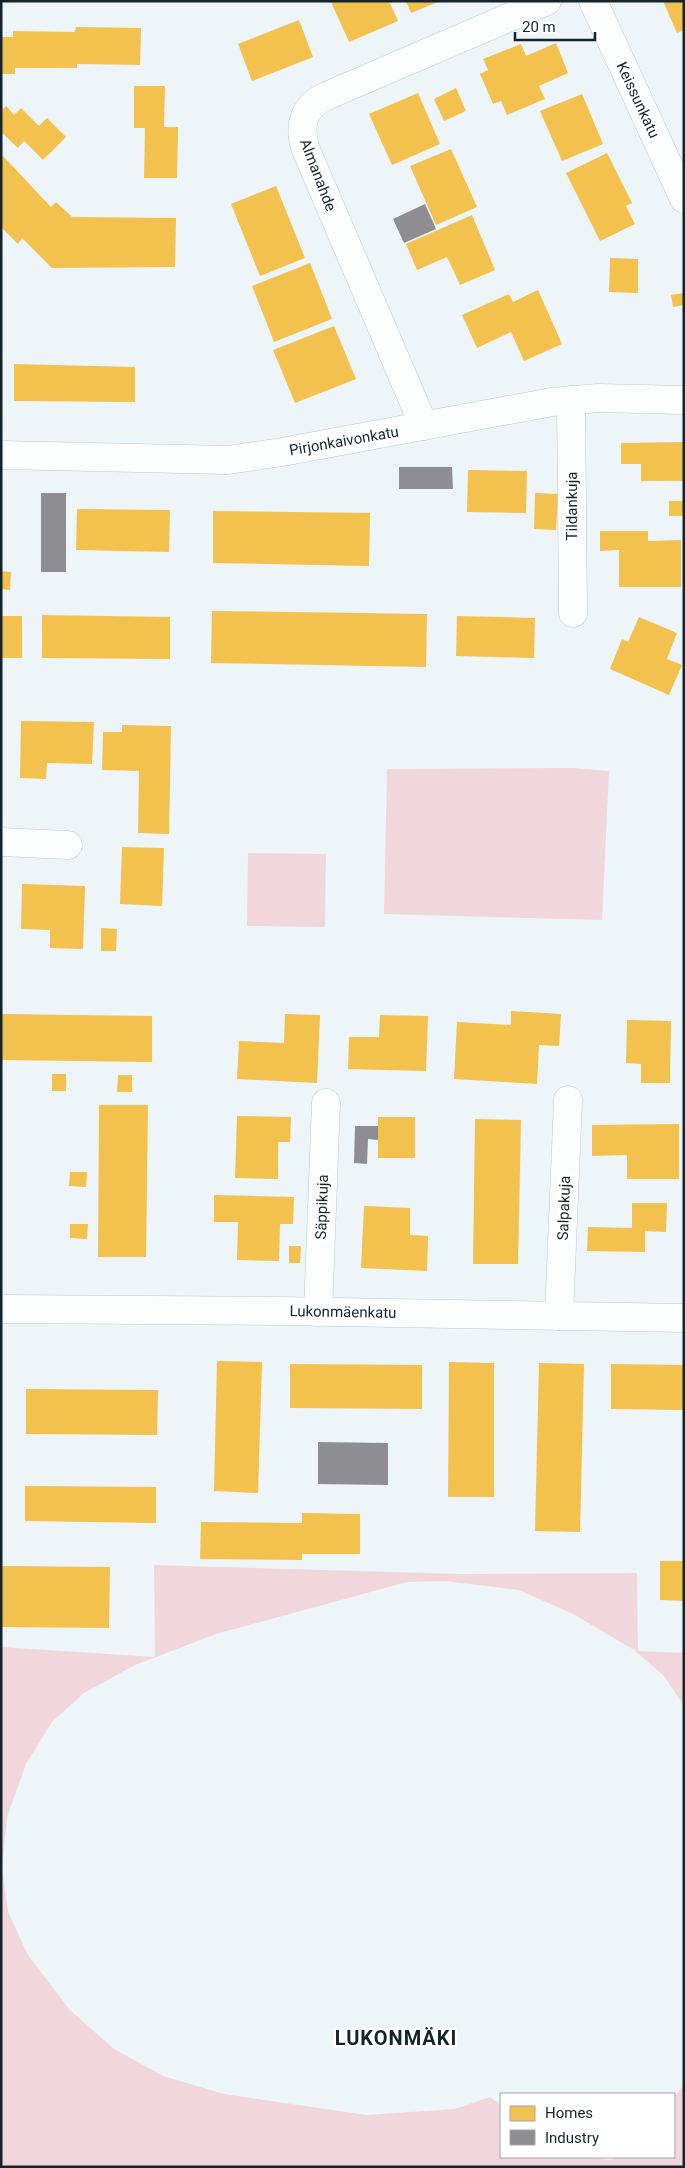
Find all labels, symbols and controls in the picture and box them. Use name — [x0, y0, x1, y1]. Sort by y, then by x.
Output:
scale bar — [515, 10, 595, 42]
text: 20 m — [522, 18, 556, 36]
street label: Keissunkatu — [613, 59, 663, 141]
street label: Almanahde — [296, 136, 340, 214]
street label: Pirjonkaivonkatu — [288, 423, 400, 459]
street label: Tildankuja — [563, 472, 581, 540]
street label: Säppikuja — [312, 1174, 332, 1240]
street label: Salpakuja — [554, 1175, 574, 1241]
street label: Lukonmäenkatu — [289, 1302, 397, 1322]
district label: LUKONMÄKI — [335, 2026, 457, 2050]
legend — [500, 2093, 675, 2158]
text: Homes — [545, 2104, 593, 2122]
text: Industry — [545, 2129, 599, 2147]

